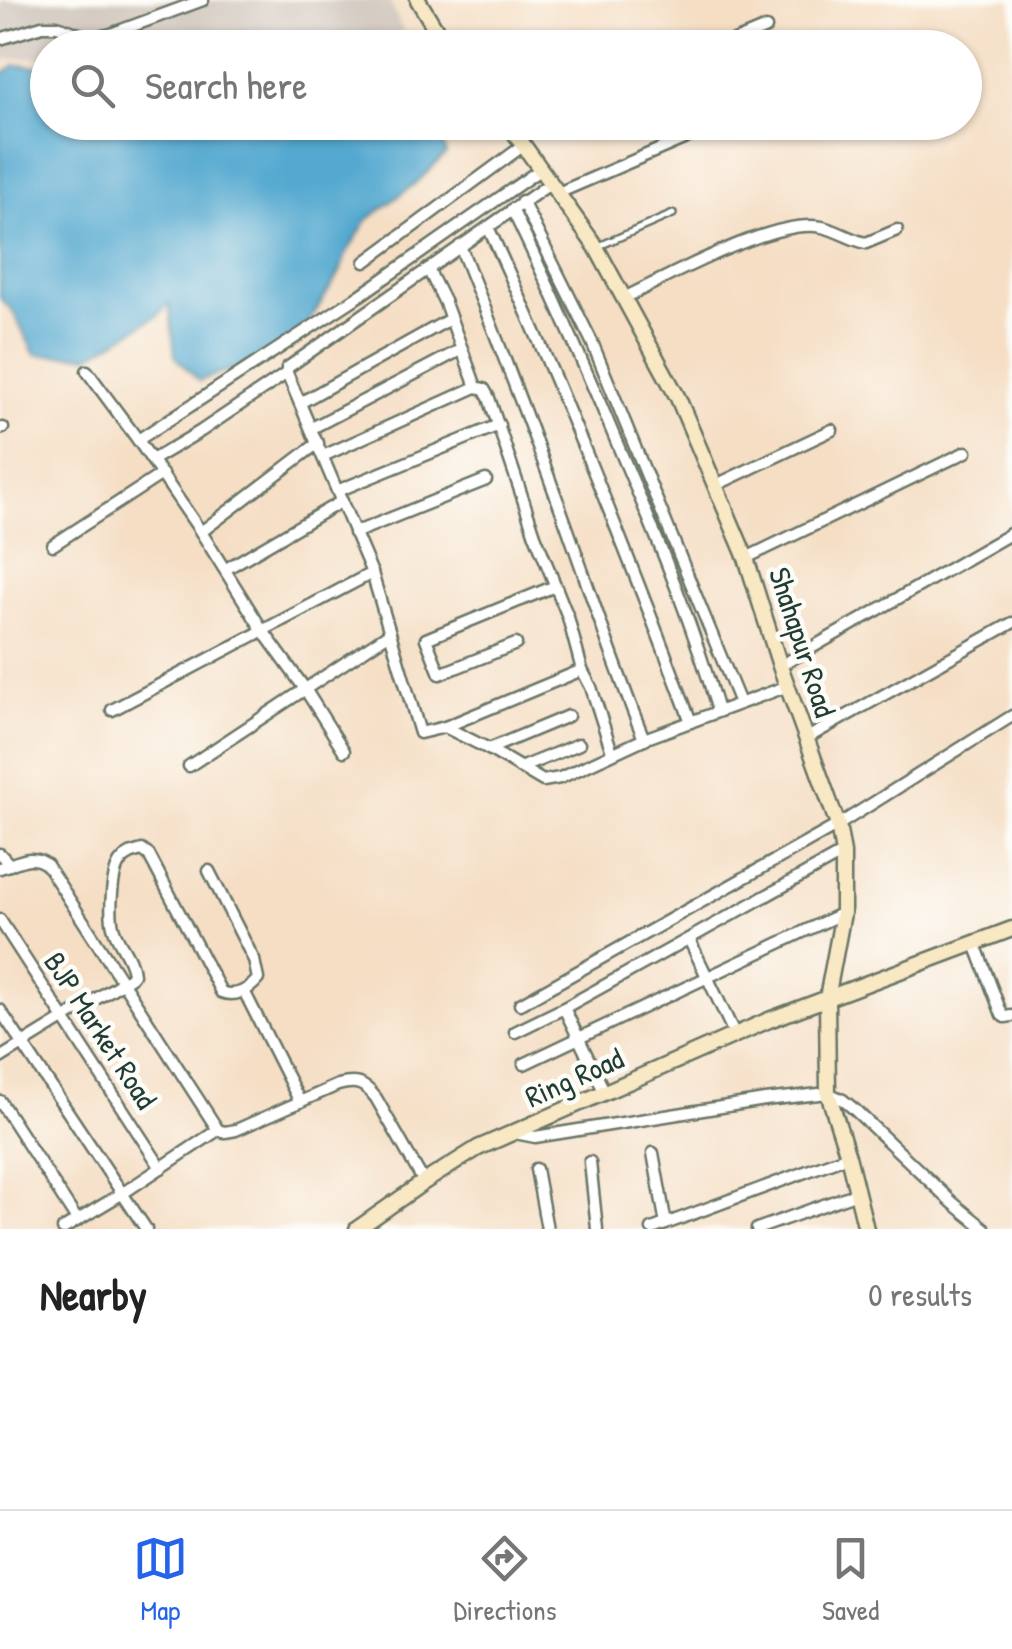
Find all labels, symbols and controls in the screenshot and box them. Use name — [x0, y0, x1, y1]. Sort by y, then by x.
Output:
search box — [30, 30, 982, 140]
icon: search — [65, 58, 120, 113]
text: Search here — [145, 59, 307, 111]
street label: Shahapur Road — [760, 562, 846, 722]
street label: BJP Market Road — [35, 944, 167, 1116]
street label: Ring Road — [519, 1038, 630, 1116]
text: Nearby — [40, 1266, 147, 1323]
text: 0 results — [868, 1273, 972, 1316]
tab: Map — [133, 1531, 188, 1629]
tab: Directions — [453, 1531, 556, 1629]
tab: Saved — [822, 1531, 879, 1629]

